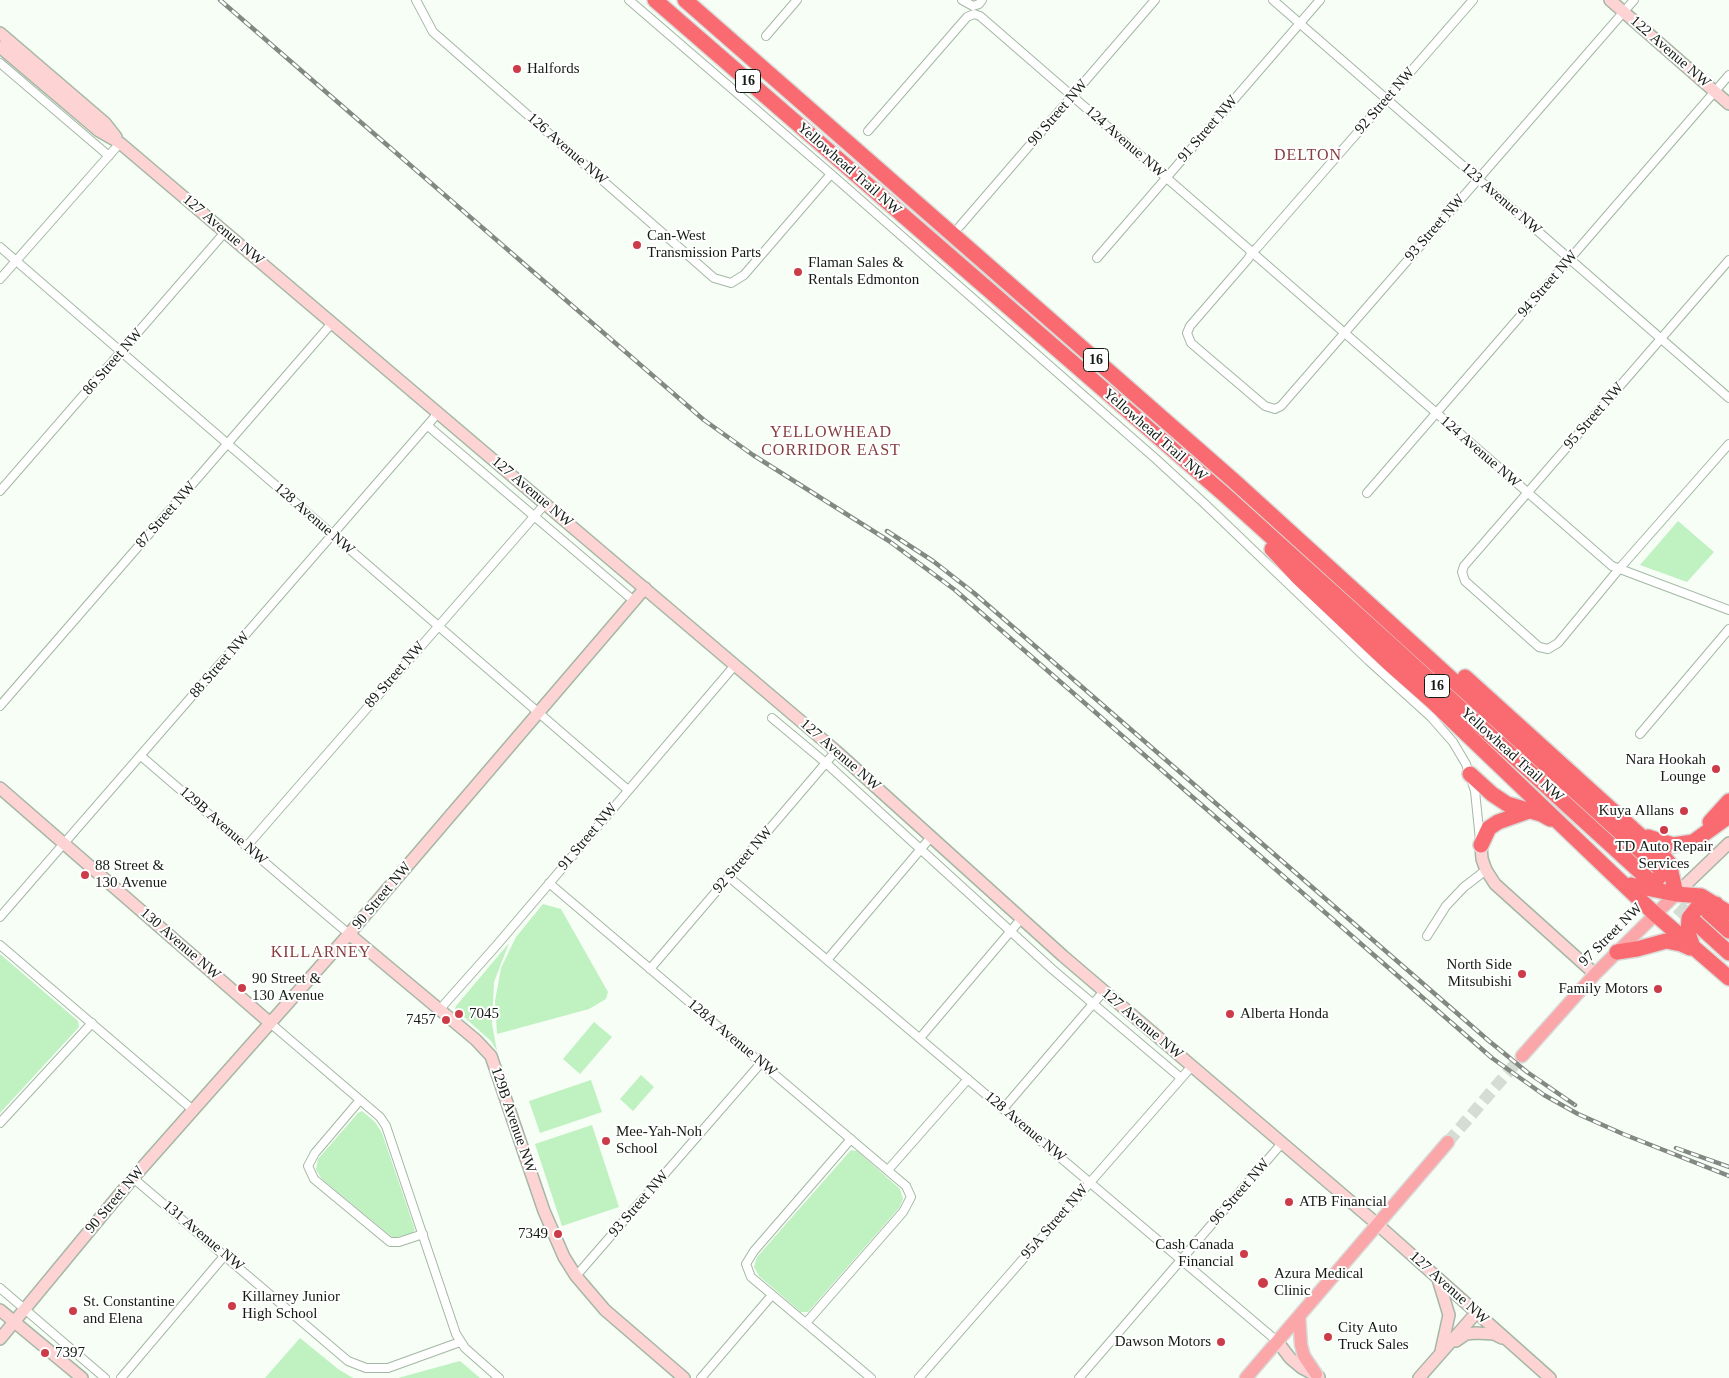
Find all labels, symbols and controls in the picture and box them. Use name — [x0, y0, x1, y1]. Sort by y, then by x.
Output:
street label: 122 Avenue NW — [1626, 12, 1714, 92]
place label: Halfords — [527, 60, 579, 78]
marker: Halfords — [511, 63, 523, 75]
street label: 92 Street NW — [1351, 64, 1419, 138]
road number: 16 — [736, 70, 760, 92]
street label: 90 Street NW — [1024, 76, 1092, 150]
street label: 91 Street NW — [1174, 92, 1242, 166]
street label: 124 Avenue NW — [1081, 102, 1169, 182]
street label: 126 Avenue NW — [523, 109, 611, 189]
street label: Yellowhead Trail NW — [793, 119, 905, 219]
district label: DELTON — [1273, 146, 1343, 166]
street label: 123 Avenue NW — [1457, 159, 1545, 239]
street label: 127 Avenue NW — [179, 191, 267, 269]
street label: 93 Street NW — [1401, 191, 1469, 265]
place label: Can-West Transmission Parts — [647, 227, 761, 262]
marker: Can-West Transmission Parts — [631, 239, 643, 251]
street label: 94 Street NW — [1514, 247, 1582, 321]
place label: Flaman Sales & Rentals Edmonton — [808, 254, 919, 289]
marker: Flaman Sales & Rentals Edmonton — [792, 266, 804, 278]
street label: 86 Street NW — [79, 325, 147, 399]
road number: 16 — [1084, 348, 1108, 372]
street label: 95 Street NW — [1560, 379, 1628, 453]
street label: Yellowhead Trail NW — [1099, 385, 1211, 485]
street label: 124 Avenue NW — [1436, 412, 1524, 492]
district label: YELLOWHEAD CORRIDOR EAST — [760, 423, 902, 461]
street label: 127 Avenue NW — [488, 453, 576, 531]
street label: 87 Street NW — [132, 478, 200, 552]
street label: 128 Avenue NW — [270, 479, 358, 559]
street label: 88 Street NW — [186, 628, 254, 702]
street label: 89 Street NW — [361, 638, 429, 712]
road number: 16 — [1424, 674, 1450, 698]
street label: Yellowhead Trail NW — [1457, 704, 1567, 806]
street label: 127 Avenue NW — [796, 715, 884, 795]
place label: Nara Hookah Lounge — [1626, 751, 1706, 786]
marker: Nara Hookah Lounge — [1710, 763, 1722, 775]
street label: 129B Avenue NW — [175, 783, 271, 869]
street label: 91 Street NW — [555, 800, 621, 874]
place label: Kuya Allans — [1599, 802, 1674, 820]
marker: Kuya Allans — [1678, 805, 1690, 817]
street label: 92 Street NW — [709, 823, 777, 897]
marker: TD Auto Repair Services — [1658, 824, 1670, 836]
place label: TD Auto Repair Services — [1615, 838, 1713, 873]
place label: 88 Street & 130 Avenue — [95, 857, 167, 892]
street label: 90 Street NW — [349, 859, 415, 933]
marker: 88 Street & 130 Avenue — [79, 869, 91, 881]
street label: 97 Street NW — [1575, 899, 1647, 971]
street label: 130 Avenue NW — [136, 904, 224, 984]
district label: KILLARNEY — [270, 943, 372, 963]
place label: North Side Mitsubishi — [1447, 956, 1512, 991]
marker: North Side Mitsubishi — [1516, 968, 1528, 980]
place label: 90 Street & 130 Avenue — [252, 970, 324, 1005]
place label: Family Motors — [1558, 980, 1648, 998]
marker: 90 Street & 130 Avenue — [236, 982, 248, 994]
marker: Family Motors — [1652, 983, 1664, 995]
street label: 127 Avenue NW — [1098, 985, 1186, 1063]
street label: 128A Avenue NW — [684, 995, 780, 1081]
place label: 7045 — [469, 1005, 499, 1023]
place label: Alberta Honda — [1240, 1005, 1329, 1023]
marker: 7045 — [453, 1008, 465, 1020]
marker: Alberta Honda — [1224, 1008, 1236, 1020]
place label: 7457 — [406, 1011, 436, 1029]
marker: 7457 — [440, 1014, 452, 1026]
street label: 129B Avenue NW — [486, 1065, 540, 1175]
street label: 128 Avenue NW — [981, 1088, 1069, 1166]
place label: Mee-Yah-Noh School — [616, 1123, 702, 1158]
marker: Mee-Yah-Noh School — [600, 1135, 612, 1147]
street label: 96 Street NW — [1206, 1155, 1274, 1229]
street label: 90 Street NW — [82, 1163, 148, 1237]
street label: 93 Street NW — [605, 1167, 673, 1241]
street label: 95A Street NW — [1018, 1181, 1092, 1263]
place label: ATB Financial — [1299, 1193, 1387, 1211]
marker: ATB Financial — [1283, 1196, 1295, 1208]
street label: 131 Avenue NW — [159, 1197, 247, 1275]
place label: 7349 — [518, 1225, 548, 1243]
marker: 7349 — [552, 1228, 564, 1240]
place label: Cash Canada Financial — [1155, 1236, 1234, 1271]
marker: Cash Canada Financial — [1238, 1248, 1250, 1260]
street label: 127 Avenue NW — [1406, 1248, 1492, 1328]
place label: Azura Medical Clinic — [1274, 1265, 1364, 1300]
marker: Azura Medical Clinic — [1256, 1276, 1270, 1290]
place label: Killarney Junior High School — [242, 1288, 340, 1323]
place label: St. Constantine and Elena — [83, 1293, 175, 1328]
marker: Killarney Junior High School — [226, 1300, 238, 1312]
marker: St. Constantine and Elena — [67, 1305, 79, 1317]
place label: City Auto Truck Sales — [1338, 1319, 1409, 1354]
marker: City Auto Truck Sales — [1322, 1331, 1334, 1343]
place label: Dawson Motors — [1115, 1333, 1211, 1351]
marker: Dawson Motors — [1215, 1336, 1227, 1348]
place label: 7397 — [55, 1344, 85, 1362]
marker: 7397 — [39, 1347, 51, 1359]

